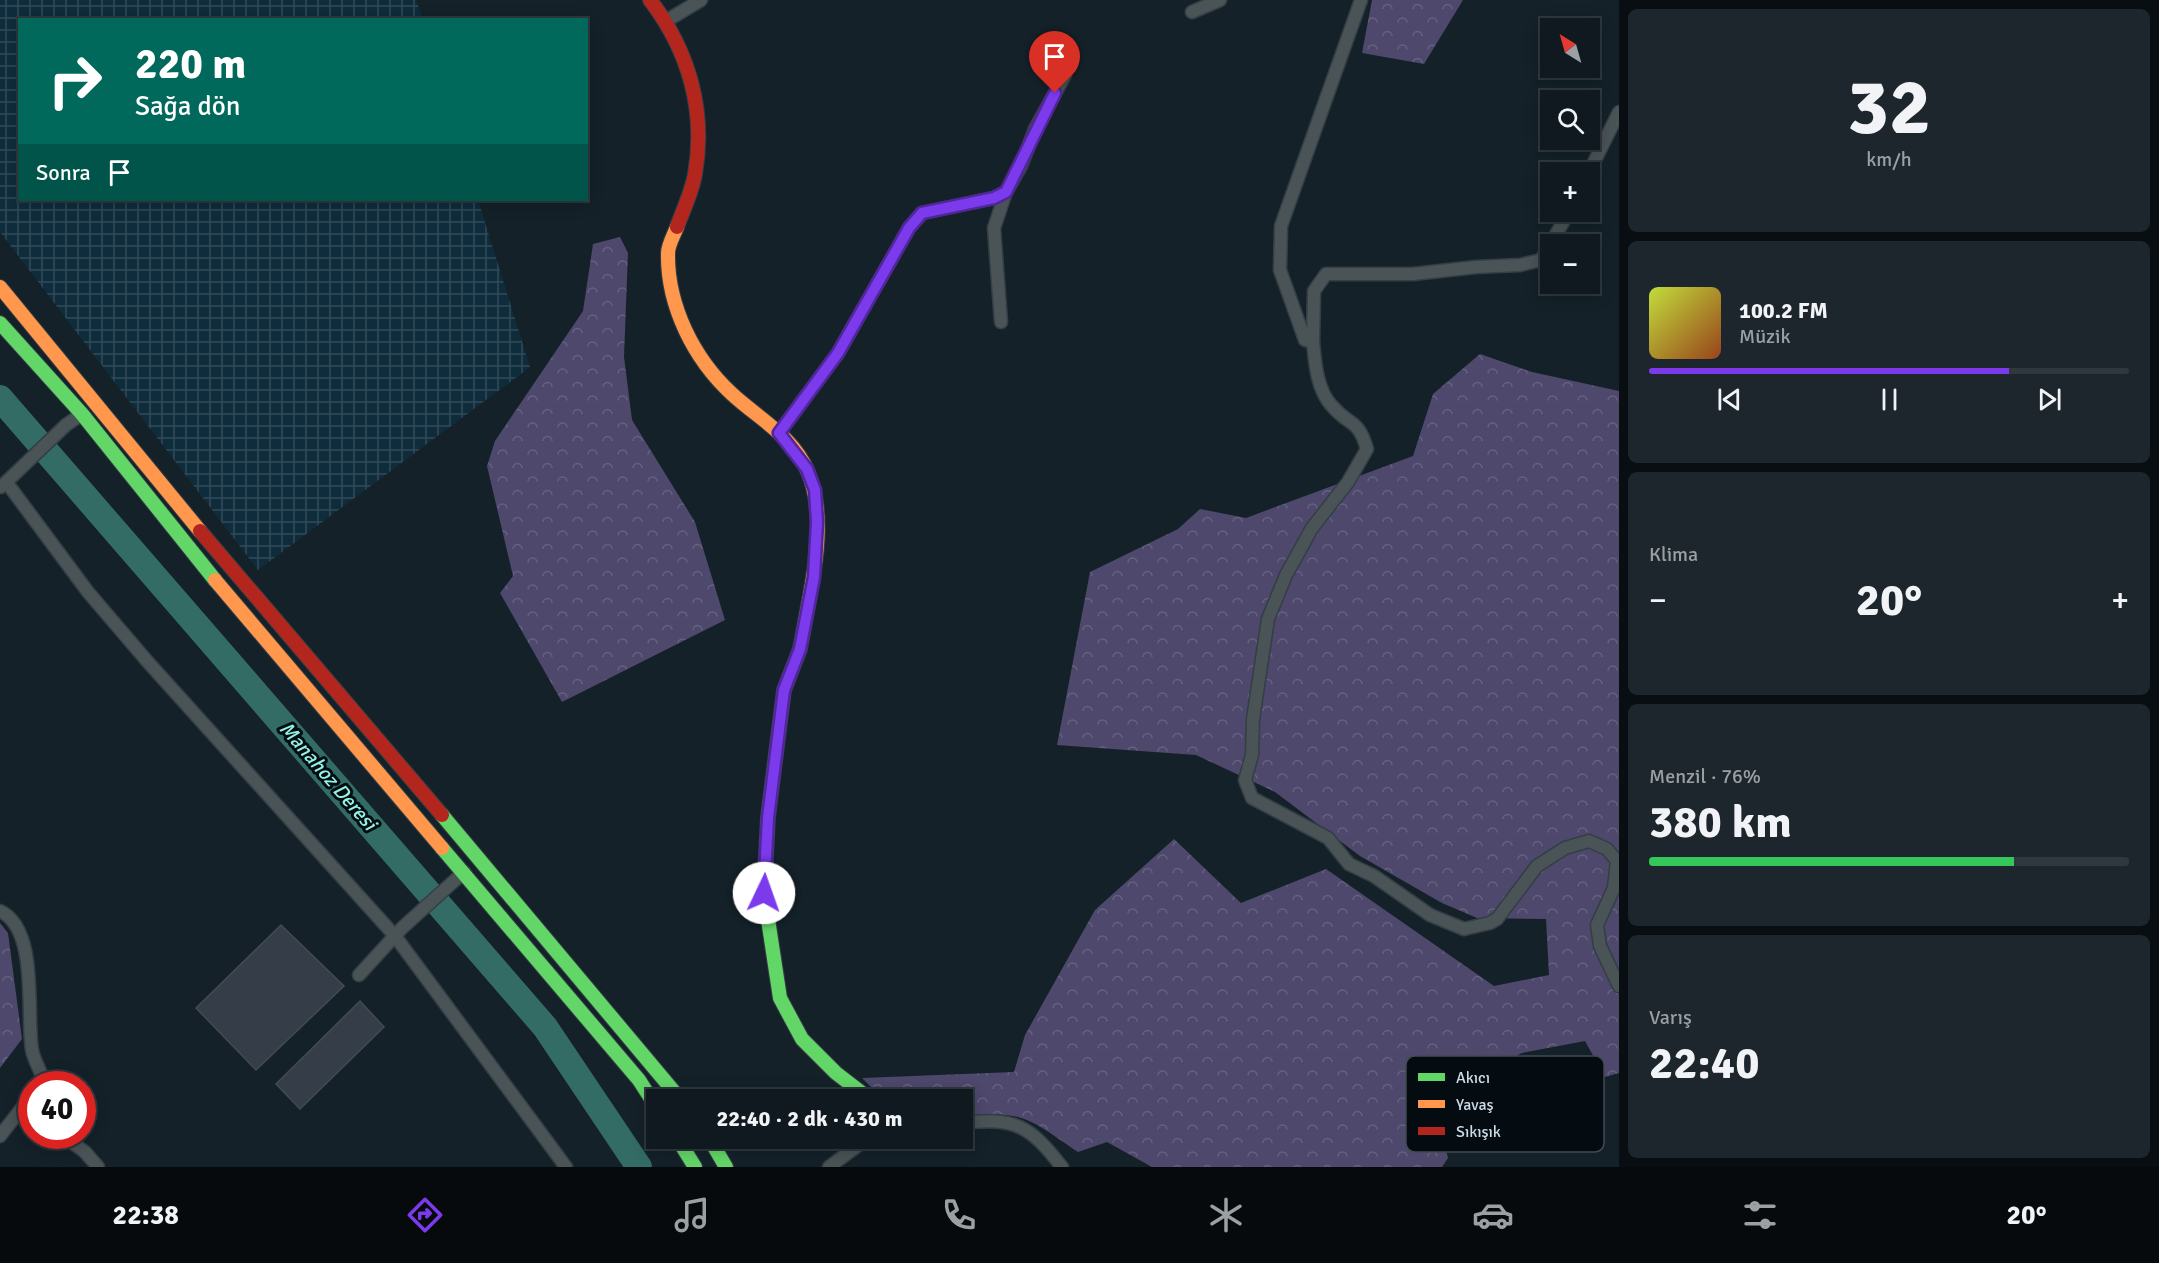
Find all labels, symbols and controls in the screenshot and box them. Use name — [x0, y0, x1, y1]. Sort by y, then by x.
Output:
north arrow — [1540, 18, 1600, 78]
map controls — [1540, 18, 1600, 294]
pin — [1029, 31, 1080, 93]
text: 220 m — [135, 39, 246, 90]
icon: arrive — [1038, 40, 1071, 73]
icon: right — [36, 42, 114, 120]
text: 32 — [1847, 60, 1931, 156]
text: Sağa dön — [135, 90, 241, 123]
button: search — [1540, 90, 1600, 150]
text: km/h — [1866, 147, 1912, 172]
icon: arrive — [103, 156, 136, 189]
text: Sonra — [36, 159, 91, 186]
button: + — [1540, 162, 1600, 222]
button: − — [1540, 234, 1600, 294]
text: 100.2 FM — [1739, 297, 1828, 324]
text: Müzik — [1739, 324, 1790, 349]
icon: previous — [1713, 383, 1746, 416]
icon: pause — [1873, 383, 1906, 416]
icon: next — [2033, 383, 2066, 416]
text: Klima — [1649, 542, 1698, 567]
text: 20° — [1856, 573, 1922, 628]
text: − — [1649, 580, 1667, 621]
text: + — [2111, 580, 2129, 621]
water label: Manahoz Deresi — [274, 717, 383, 837]
text: Menzil · 76% — [1649, 764, 1761, 789]
text: 380 km — [1649, 795, 1792, 850]
position arrow — [732, 861, 796, 925]
text: Varış — [1649, 1005, 1692, 1030]
text: 22:40 — [1649, 1036, 1759, 1091]
legend — [1406, 1056, 1604, 1152]
text: Akıcı — [1456, 1068, 1490, 1088]
speed limit sign: 40 — [18, 1071, 96, 1149]
text: Yavaş — [1456, 1095, 1494, 1115]
text: 22:40 · 2 dk · 430 m — [716, 1105, 903, 1132]
text: Sıkışık — [1456, 1122, 1501, 1142]
icon: directions — [404, 1194, 446, 1236]
icon: music — [671, 1194, 713, 1236]
icon: phone — [938, 1194, 980, 1236]
icon: climate — [1205, 1194, 1247, 1236]
icon: car — [1472, 1194, 1514, 1236]
icon: filters — [1739, 1194, 1781, 1236]
text: 22:38 — [113, 1199, 179, 1232]
text: 20° — [2006, 1199, 2046, 1232]

